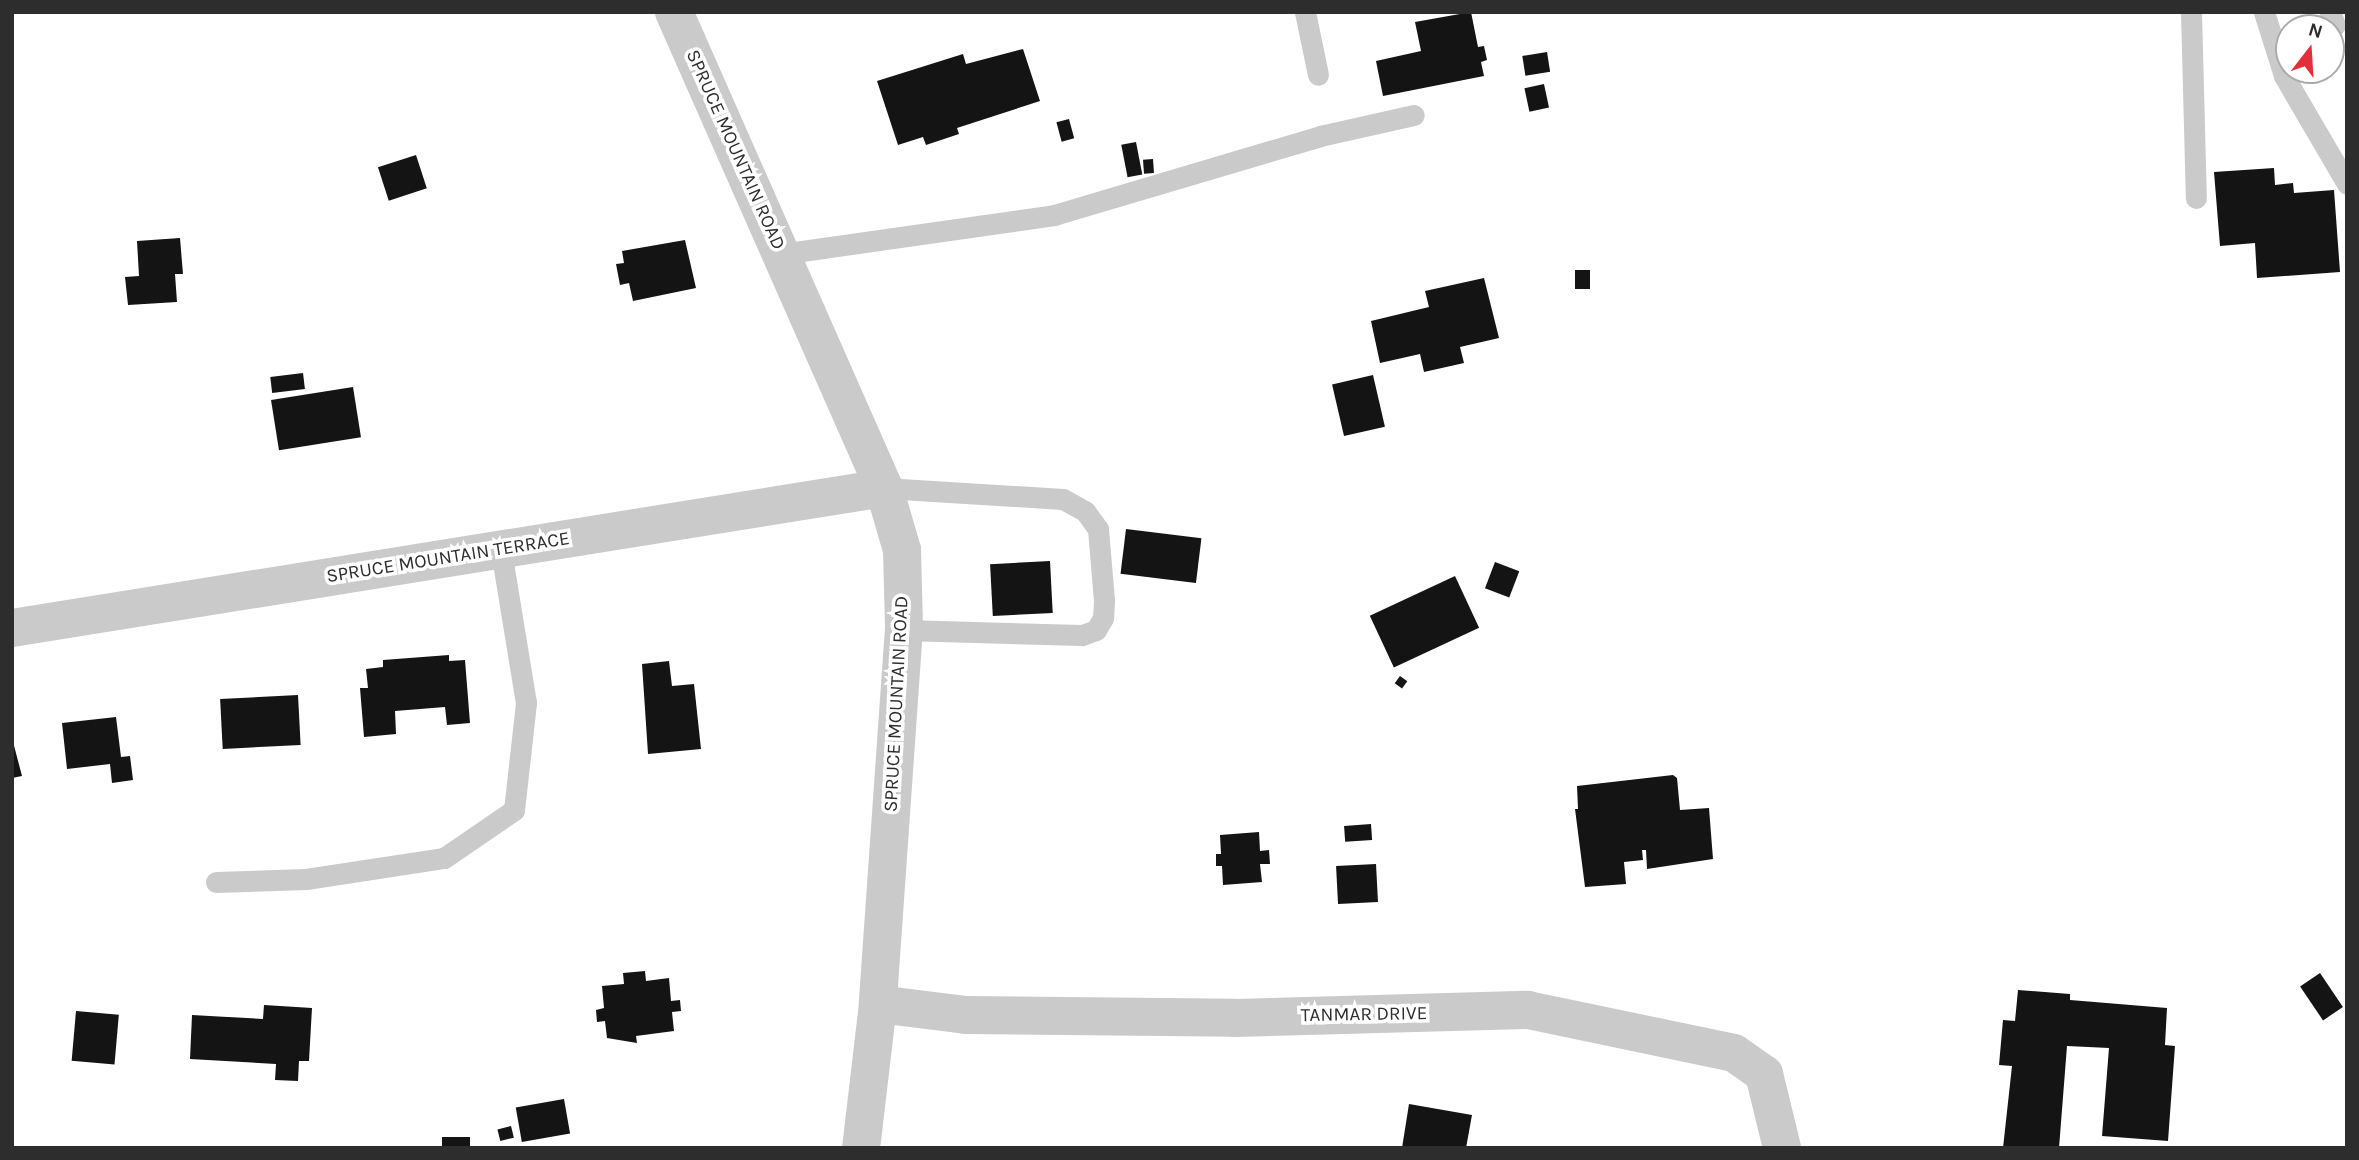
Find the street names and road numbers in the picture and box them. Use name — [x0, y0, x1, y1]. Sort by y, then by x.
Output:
street label: SPRUCE MOUNTAIN ROAD — [681, 46, 789, 254]
street label: SPRUCE MOUNTAIN TERRACE — [325, 528, 571, 588]
street label: SPRUCE MOUNTAIN ROAD — [880, 595, 914, 813]
street label: TANMAR DRIVE — [1300, 1002, 1428, 1028]

